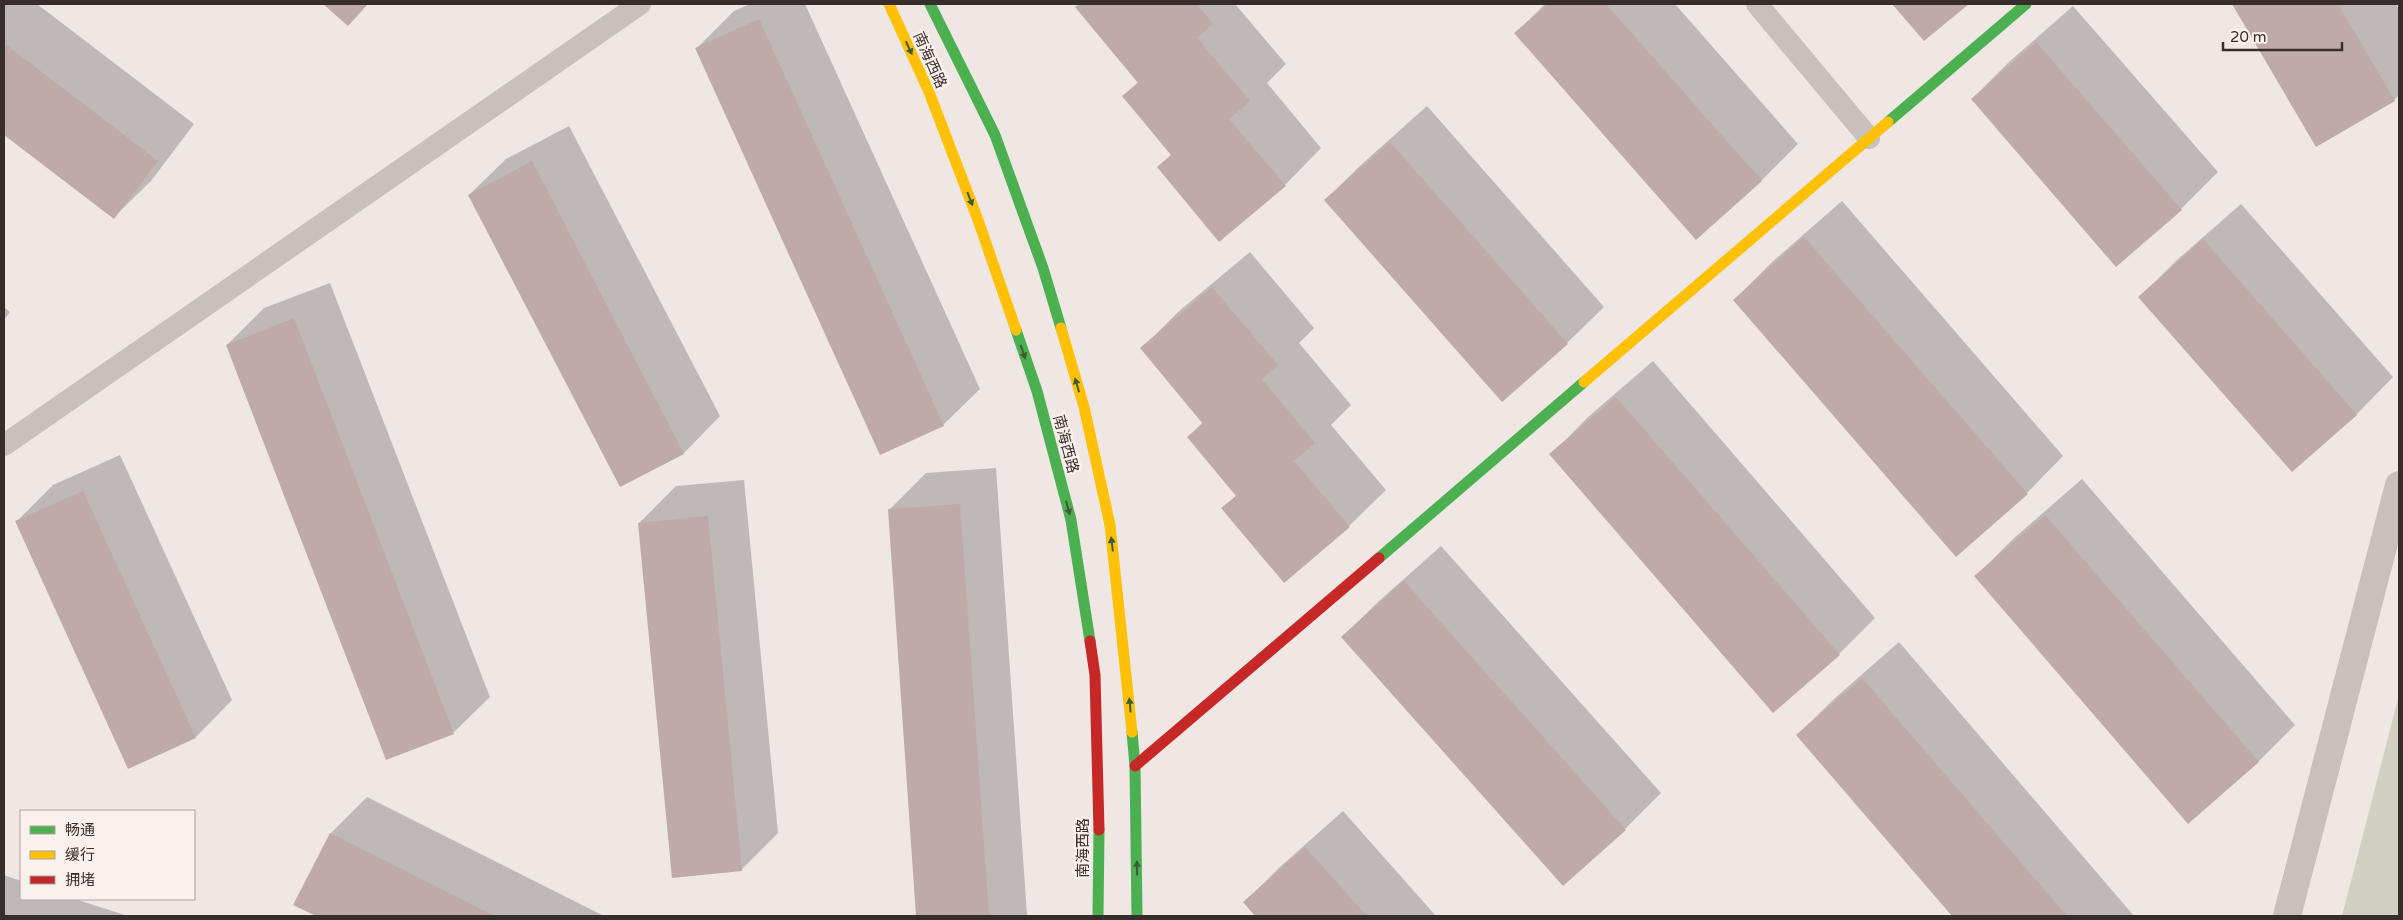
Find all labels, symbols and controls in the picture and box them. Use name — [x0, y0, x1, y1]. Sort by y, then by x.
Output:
scale bar — [2223, 20, 2342, 52]
text: 20 m — [2230, 28, 2267, 46]
street label: 南海西路 — [910, 29, 950, 91]
one-way arrow — [905, 41, 913, 55]
one-way arrow — [967, 191, 974, 206]
one-way arrow — [1019, 345, 1027, 360]
one-way arrow — [1073, 378, 1081, 393]
street label: 南海西路 — [1050, 413, 1082, 475]
one-way arrow — [1064, 501, 1072, 516]
one-way arrow — [1108, 535, 1116, 551]
one-way arrow — [1125, 697, 1133, 713]
legend — [20, 810, 195, 900]
street label: 南海西路 — [1074, 818, 1092, 878]
text: 畅通 — [65, 821, 95, 839]
text: 缓行 — [65, 846, 95, 864]
one-way arrow — [1133, 859, 1141, 875]
text: 拥堵 — [65, 871, 95, 889]

